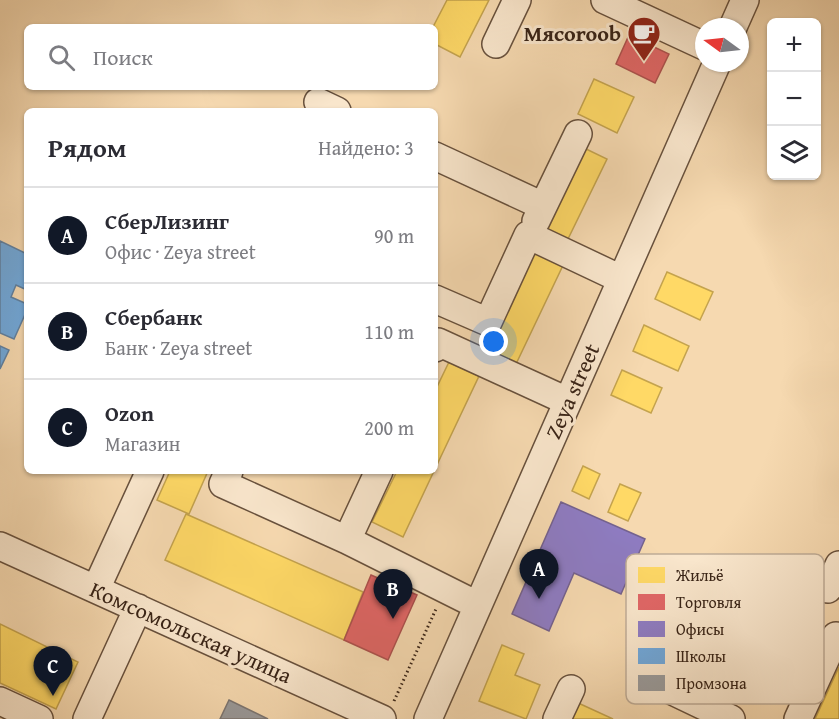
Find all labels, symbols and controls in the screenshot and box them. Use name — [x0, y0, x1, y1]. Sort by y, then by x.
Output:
cafe icon: Мясоroob — [626, 15, 662, 62]
place label: Мясоroob — [524, 17, 621, 49]
north arrow — [695, 18, 749, 72]
map controls — [767, 18, 821, 180]
button: + — [767, 18, 821, 72]
search box — [24, 24, 438, 90]
icon: search — [45, 41, 78, 74]
text: Поиск — [93, 41, 153, 73]
button: − — [767, 72, 821, 126]
button: layers — [767, 126, 821, 180]
text: Рядом — [48, 128, 126, 167]
text: Найдено: 3 — [318, 133, 414, 162]
text: СберЛизинг — [105, 205, 229, 237]
text: A — [61, 221, 74, 250]
text: 90 m — [374, 221, 414, 250]
text: Офис · Zeya street — [105, 237, 256, 266]
text: Сбербанк — [105, 301, 202, 333]
text: B — [61, 317, 74, 346]
text: 110 m — [364, 317, 414, 346]
your location — [479, 327, 508, 356]
text: Банк · Zeya street — [105, 333, 252, 362]
street label: Zeya street — [537, 338, 607, 444]
text: Ozon — [105, 397, 154, 429]
text: C — [62, 413, 73, 442]
text: 200 m — [364, 413, 414, 442]
text: Магазин — [105, 429, 180, 458]
pin: A — [520, 550, 558, 599]
legend — [626, 554, 824, 704]
text: Жильё — [675, 563, 724, 587]
pin: B — [374, 570, 412, 619]
street label: Комсомольская улица — [85, 573, 298, 691]
text: Торговля — [676, 590, 741, 614]
text: Офисы — [676, 617, 724, 641]
text: Школы — [676, 644, 726, 668]
pin: C — [34, 646, 72, 696]
text: Промзона — [676, 671, 747, 695]

